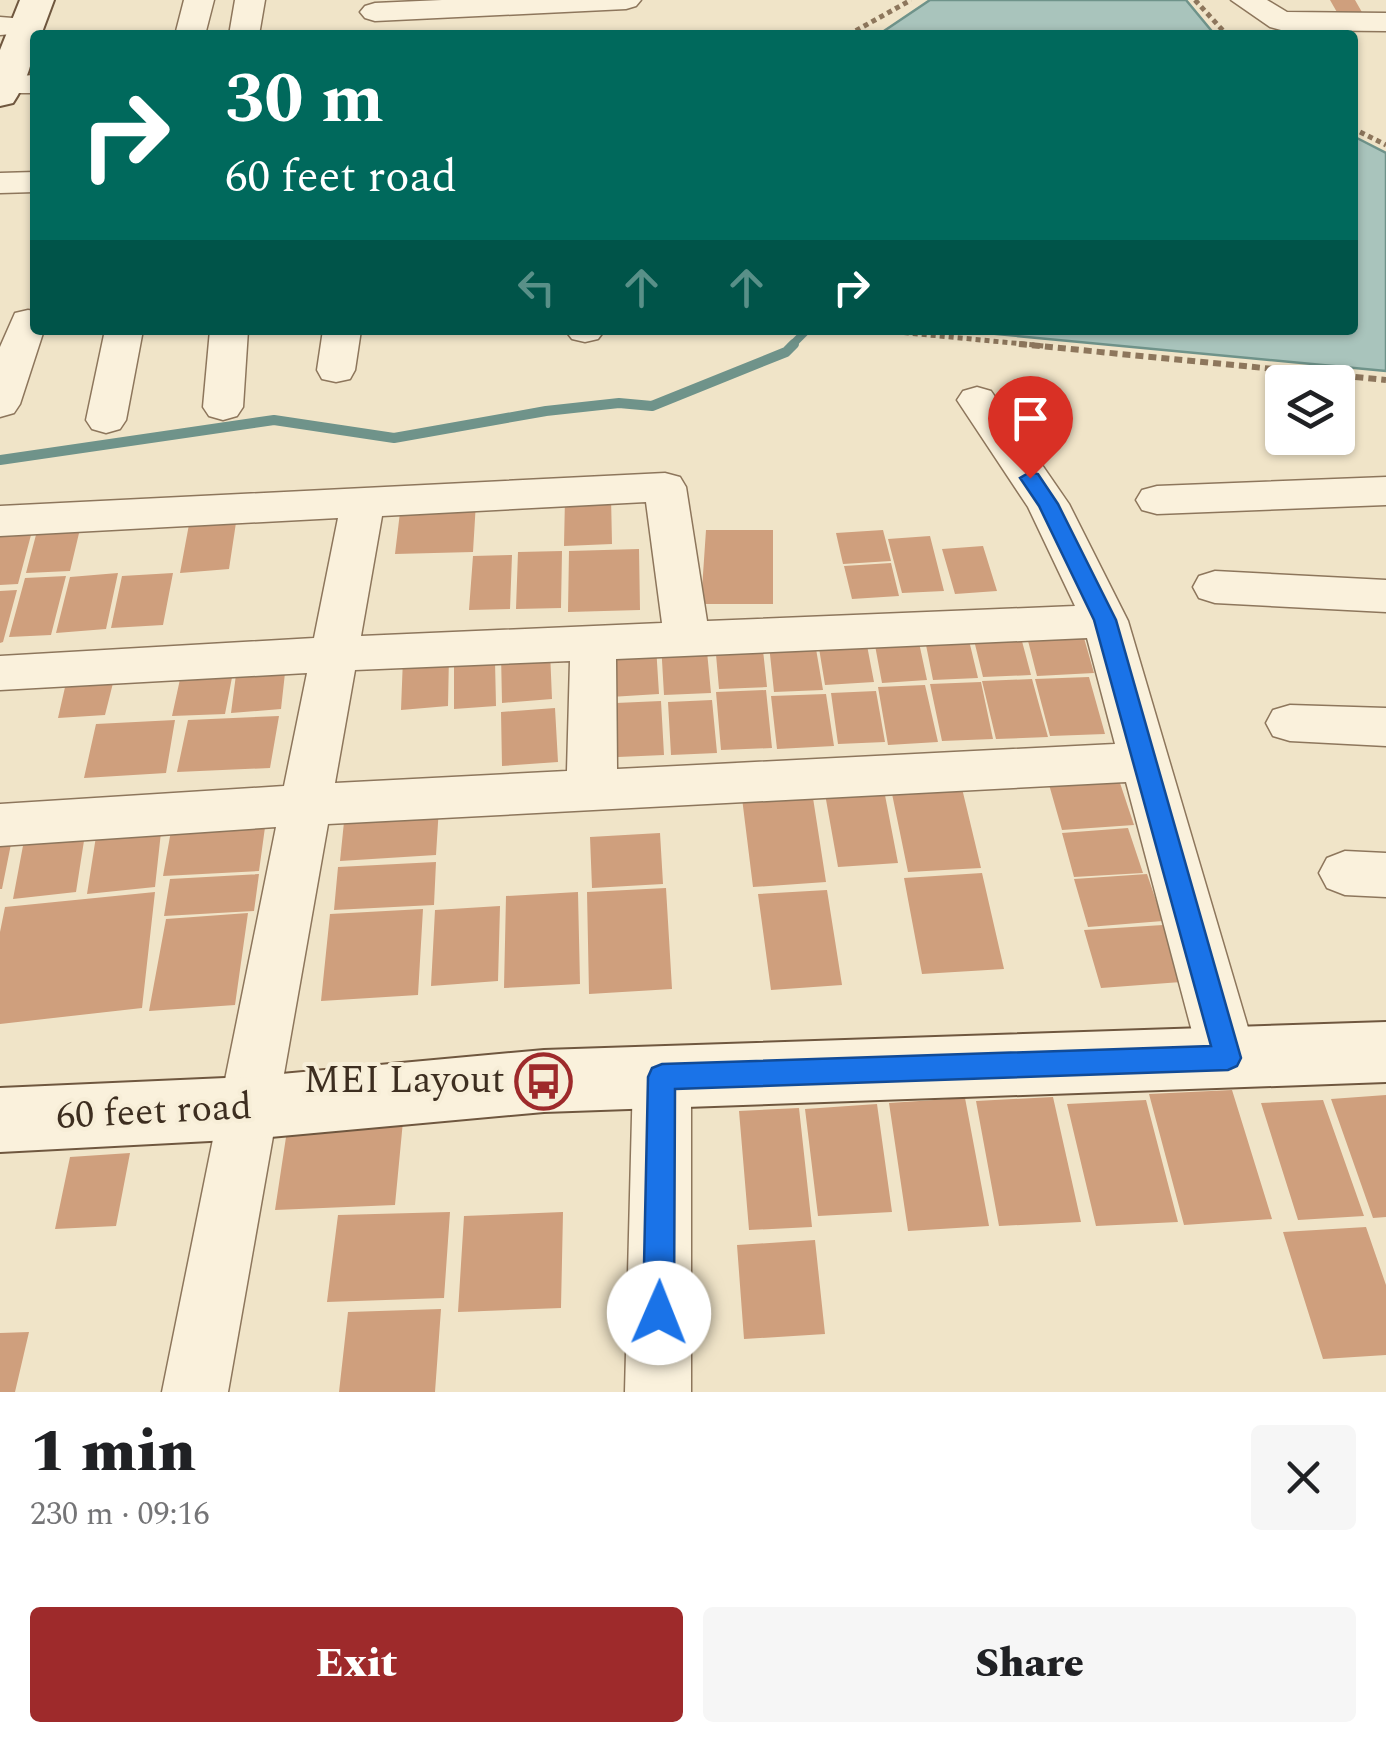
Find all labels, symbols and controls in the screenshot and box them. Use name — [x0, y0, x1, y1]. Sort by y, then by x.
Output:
text: 30 m — [225, 47, 384, 153]
icon: right — [60, 70, 190, 200]
text: 60 feet road — [225, 143, 457, 212]
icon: left — [509, 260, 564, 315]
icon: ahead — [614, 260, 669, 315]
icon: ahead — [719, 260, 774, 315]
icon: right — [824, 260, 879, 315]
map controls — [1265, 365, 1355, 455]
button: layers — [1265, 365, 1355, 455]
pin — [988, 376, 1073, 479]
icon: arrive — [1003, 391, 1058, 446]
bus stop icon: MEI Layout — [514, 1051, 574, 1111]
place label: MEI Layout — [304, 1052, 505, 1110]
street label: 60 feet road — [55, 1078, 253, 1146]
position arrow — [607, 1261, 711, 1365]
text: 1 min — [30, 1406, 196, 1498]
button: close — [1251, 1425, 1356, 1530]
text: 230 m · 09:16 — [30, 1490, 210, 1539]
button: Exit — [30, 1607, 683, 1722]
button: Share — [703, 1607, 1356, 1722]

